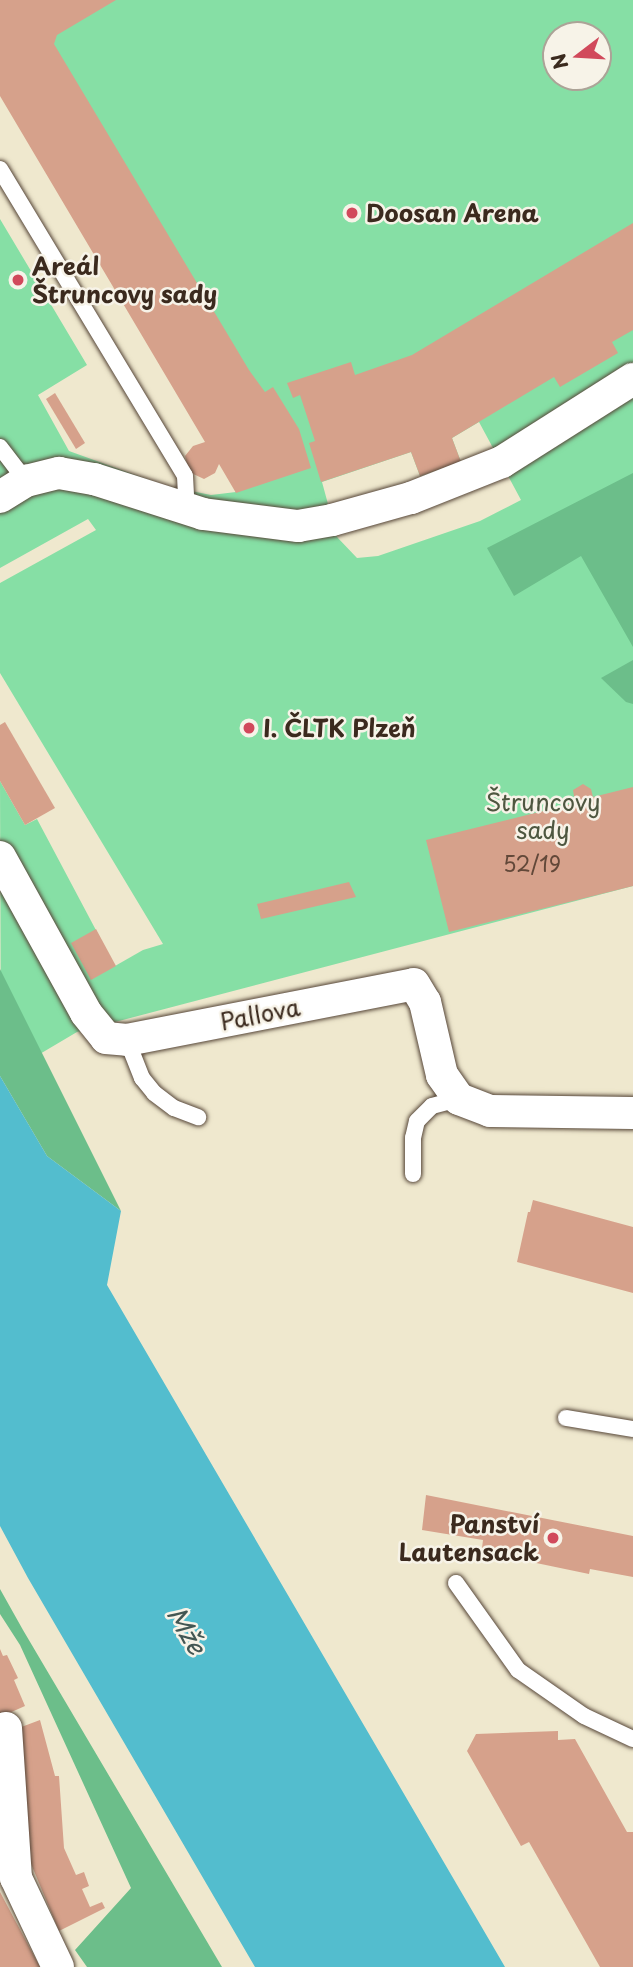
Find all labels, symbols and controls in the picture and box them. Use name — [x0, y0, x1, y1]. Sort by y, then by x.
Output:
north arrow — [542, 21, 612, 91]
text: N — [543, 50, 574, 73]
place label: Doosan Arena — [366, 199, 537, 227]
marker: Doosan Arena — [344, 205, 360, 221]
place label: Areál Štruncovy sady — [32, 252, 218, 308]
marker: Areál Štruncovy sady — [10, 272, 26, 288]
place label: I. ČLTK Plzeň — [263, 714, 419, 742]
marker: I. ČLTK Plzeň — [241, 720, 257, 736]
park label: Štruncovy sady — [485, 788, 601, 844]
house number: 52/19 — [503, 850, 561, 876]
street label: Pallova — [218, 992, 302, 1036]
place label: Panství Lautensack — [399, 1510, 539, 1566]
marker: Panství Lautensack — [545, 1530, 561, 1546]
water label: Mže — [161, 1600, 213, 1660]

